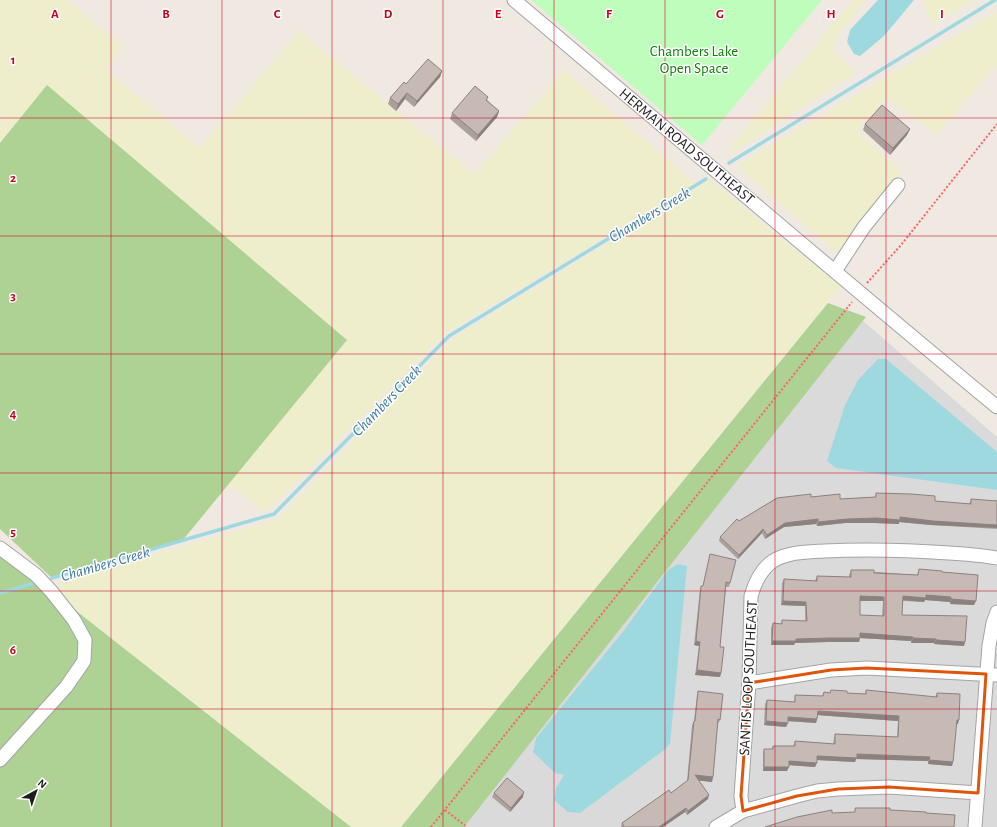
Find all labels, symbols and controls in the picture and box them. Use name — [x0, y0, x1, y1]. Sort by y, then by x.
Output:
text: A — [51, 8, 59, 21]
text: B — [162, 8, 170, 21]
text: C — [274, 8, 281, 21]
text: D — [384, 8, 393, 21]
text: E — [495, 8, 502, 21]
text: F — [606, 8, 613, 21]
text: G — [716, 8, 724, 21]
text: H — [826, 8, 836, 21]
text: I — [940, 8, 944, 21]
park label: Chambers Lake Open Space — [650, 44, 738, 76]
text: 1 — [11, 54, 15, 67]
street label: HERMAN ROAD SOUTHEAST — [616, 86, 758, 208]
text: 2 — [10, 172, 16, 185]
water label: Chambers Creek — [606, 184, 693, 245]
text: 3 — [10, 290, 16, 303]
water label: Chambers Creek — [349, 362, 424, 439]
text: 4 — [10, 408, 17, 421]
text: 5 — [10, 526, 16, 539]
water label: Chambers Creek — [59, 544, 152, 584]
street label: SANTIS LOOP SOUTHEAST — [737, 599, 760, 756]
text: 6 — [10, 644, 16, 657]
north arrow — [16, 771, 56, 811]
text: N — [36, 777, 49, 790]

